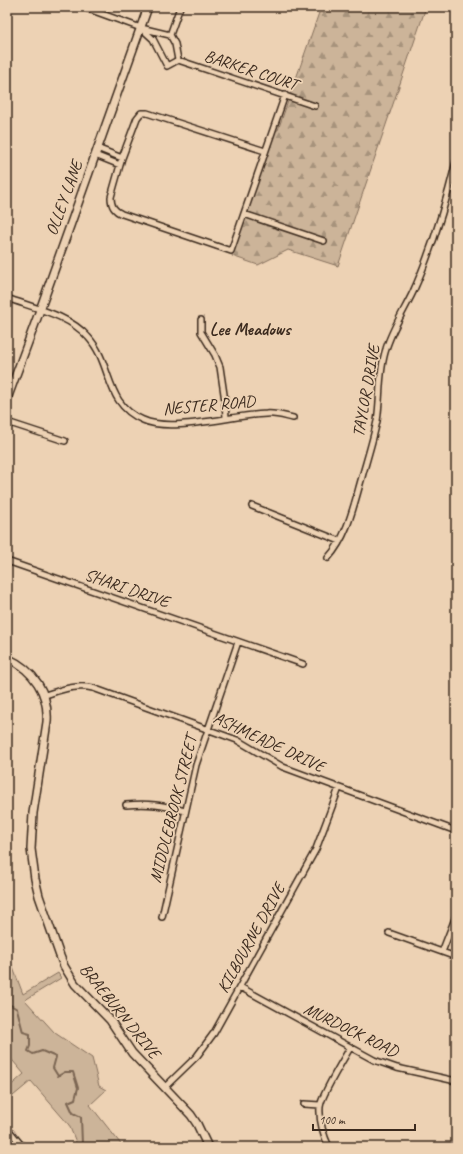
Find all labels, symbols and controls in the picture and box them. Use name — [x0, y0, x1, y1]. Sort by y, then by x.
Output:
street label: BARKER COURT — [202, 45, 303, 96]
street label: OLLEY LANE — [41, 156, 88, 238]
district label: Lee Meadows — [210, 318, 292, 340]
street label: TAYLOR DRIVE — [348, 341, 385, 439]
street label: NESTER ROAD — [162, 390, 258, 419]
street label: SHARI DRIVE — [82, 564, 174, 613]
street label: ASHMEADE DRIVE — [210, 707, 330, 778]
street label: MIDDLEBROOK STREET — [145, 729, 202, 885]
street label: KILBOURNE DRIVE — [212, 877, 291, 996]
street label: BRAEBURN DRIVE — [75, 959, 166, 1065]
street label: MURDOCK ROAD — [301, 998, 403, 1063]
scale bar — [313, 1106, 415, 1132]
text: 100 m — [319, 1112, 346, 1128]

